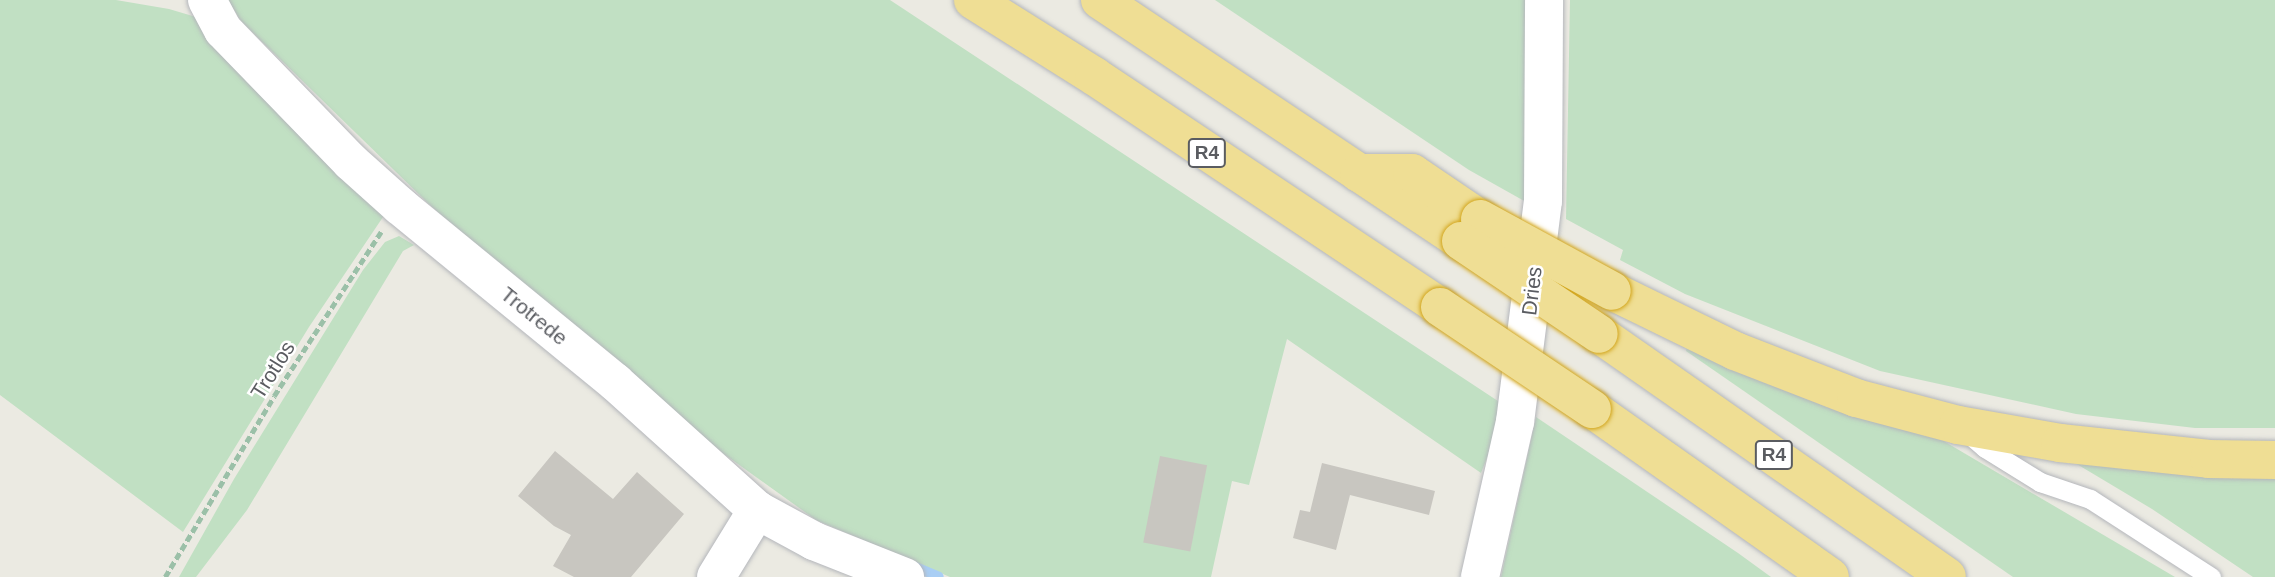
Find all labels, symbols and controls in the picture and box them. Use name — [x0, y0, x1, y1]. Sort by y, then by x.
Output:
road number: R4 — [1188, 138, 1226, 168]
street label: Dries — [1517, 265, 1547, 317]
street label: Trotrede — [496, 281, 572, 351]
street label: Trotlos — [246, 336, 300, 404]
road number: R4 — [1755, 440, 1793, 470]

